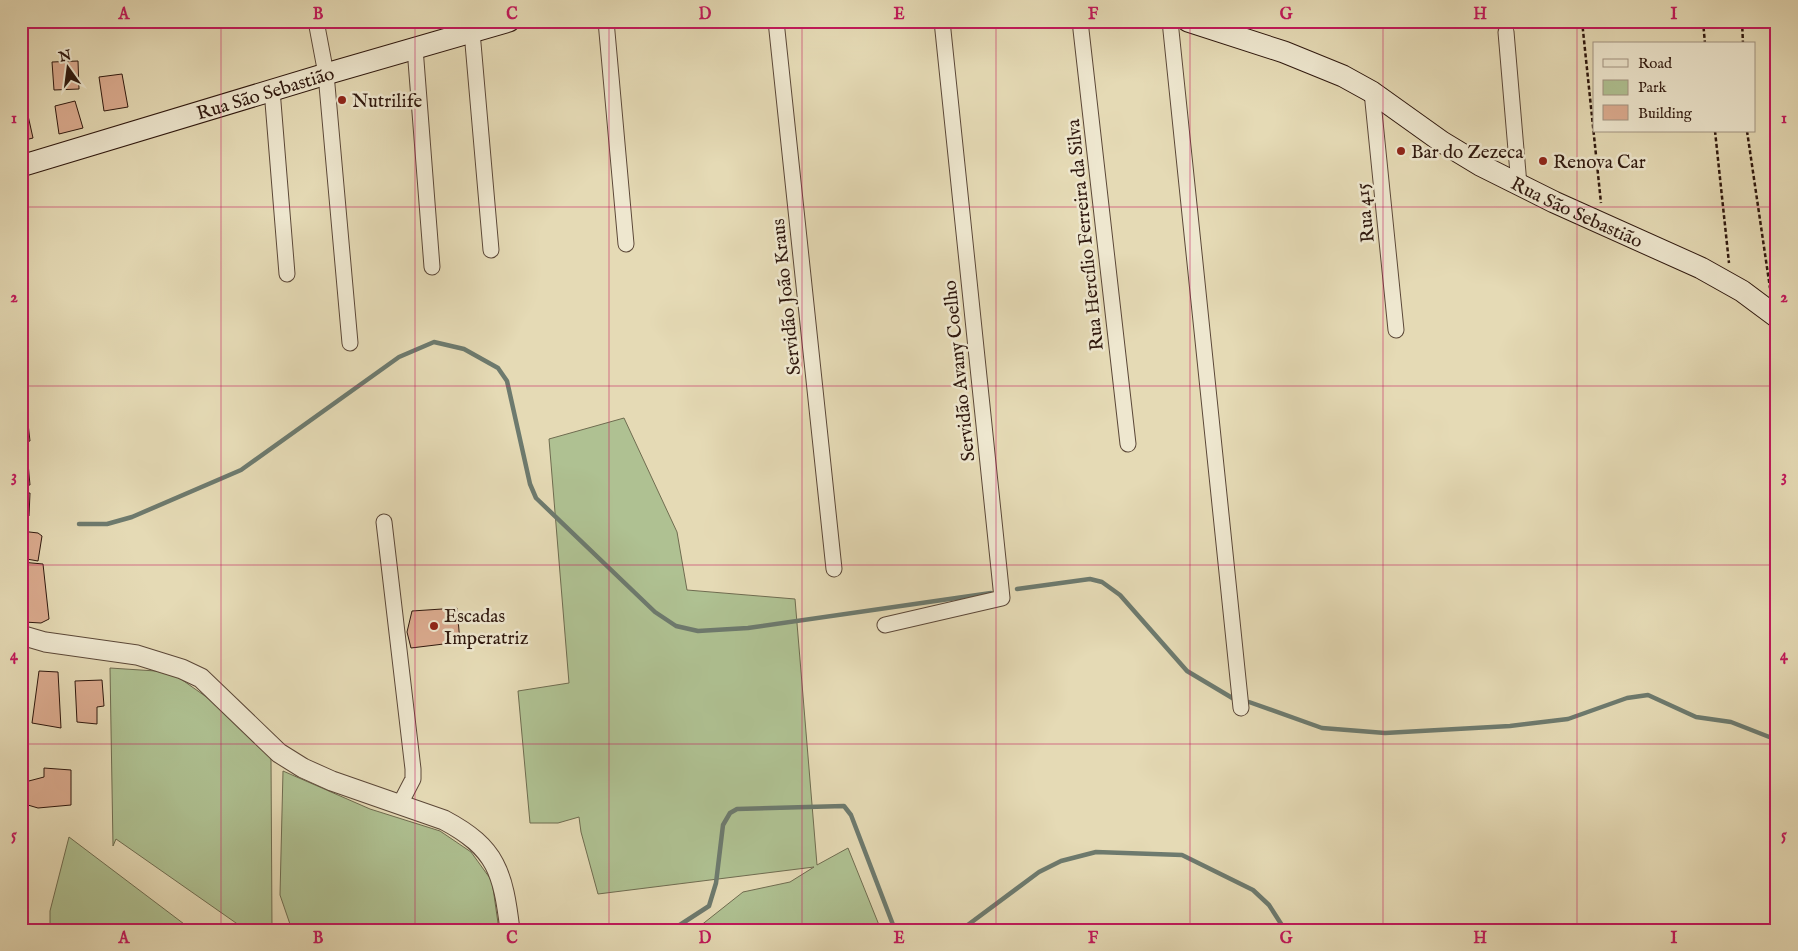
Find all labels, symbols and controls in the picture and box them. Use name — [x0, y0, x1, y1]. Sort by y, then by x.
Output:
text: A — [118, 5, 131, 25]
text: B — [313, 5, 324, 25]
text: C — [506, 5, 518, 25]
text: D — [699, 5, 712, 25]
text: E — [893, 5, 905, 25]
text: F — [1088, 5, 1099, 25]
text: G — [1280, 5, 1293, 25]
text: H — [1473, 5, 1487, 25]
text: I — [1671, 5, 1678, 25]
north arrow — [42, 42, 92, 92]
legend — [1593, 42, 1756, 132]
text: N — [56, 46, 73, 67]
text: Road — [1638, 54, 1673, 73]
street label: Rua São Sebastião — [194, 62, 337, 126]
text: Park — [1638, 78, 1668, 97]
place label: Nutrilife — [352, 90, 422, 114]
marker: Nutrilife — [336, 94, 348, 106]
text: Building — [1638, 104, 1693, 123]
text: 1 — [11, 109, 17, 129]
text: 1 — [1781, 109, 1787, 129]
street label: Rua Hercílio Ferreira da Silva — [1062, 117, 1110, 352]
place label: Bar do Zezeca — [1411, 141, 1524, 165]
marker: Bar do Zezeca — [1395, 145, 1407, 157]
place label: Renova Car — [1553, 151, 1646, 175]
marker: Renova Car — [1537, 155, 1549, 167]
street label: Rua São Sebastião — [1506, 172, 1646, 254]
street label: Rua 415 — [1351, 182, 1381, 244]
street label: Servidão João Kraus — [767, 217, 807, 376]
street label: Servidão Avany Coelho — [939, 279, 981, 463]
text: 2 — [10, 288, 18, 308]
text: 2 — [1780, 288, 1788, 308]
text: 3 — [11, 467, 17, 487]
text: 3 — [1781, 467, 1787, 487]
place label: Escadas Imperatriz — [444, 605, 529, 651]
marker: Escadas Imperatriz — [428, 620, 440, 632]
text: 4 — [10, 646, 19, 666]
text: 4 — [1780, 646, 1789, 666]
text: 5 — [11, 826, 17, 846]
text: 5 — [1781, 826, 1787, 846]
text: A — [118, 929, 131, 949]
text: B — [313, 929, 324, 949]
text: C — [506, 929, 518, 949]
text: D — [699, 929, 712, 949]
text: E — [893, 929, 905, 949]
text: F — [1088, 929, 1099, 949]
text: G — [1280, 929, 1293, 949]
text: H — [1473, 929, 1487, 949]
text: I — [1671, 929, 1678, 949]

